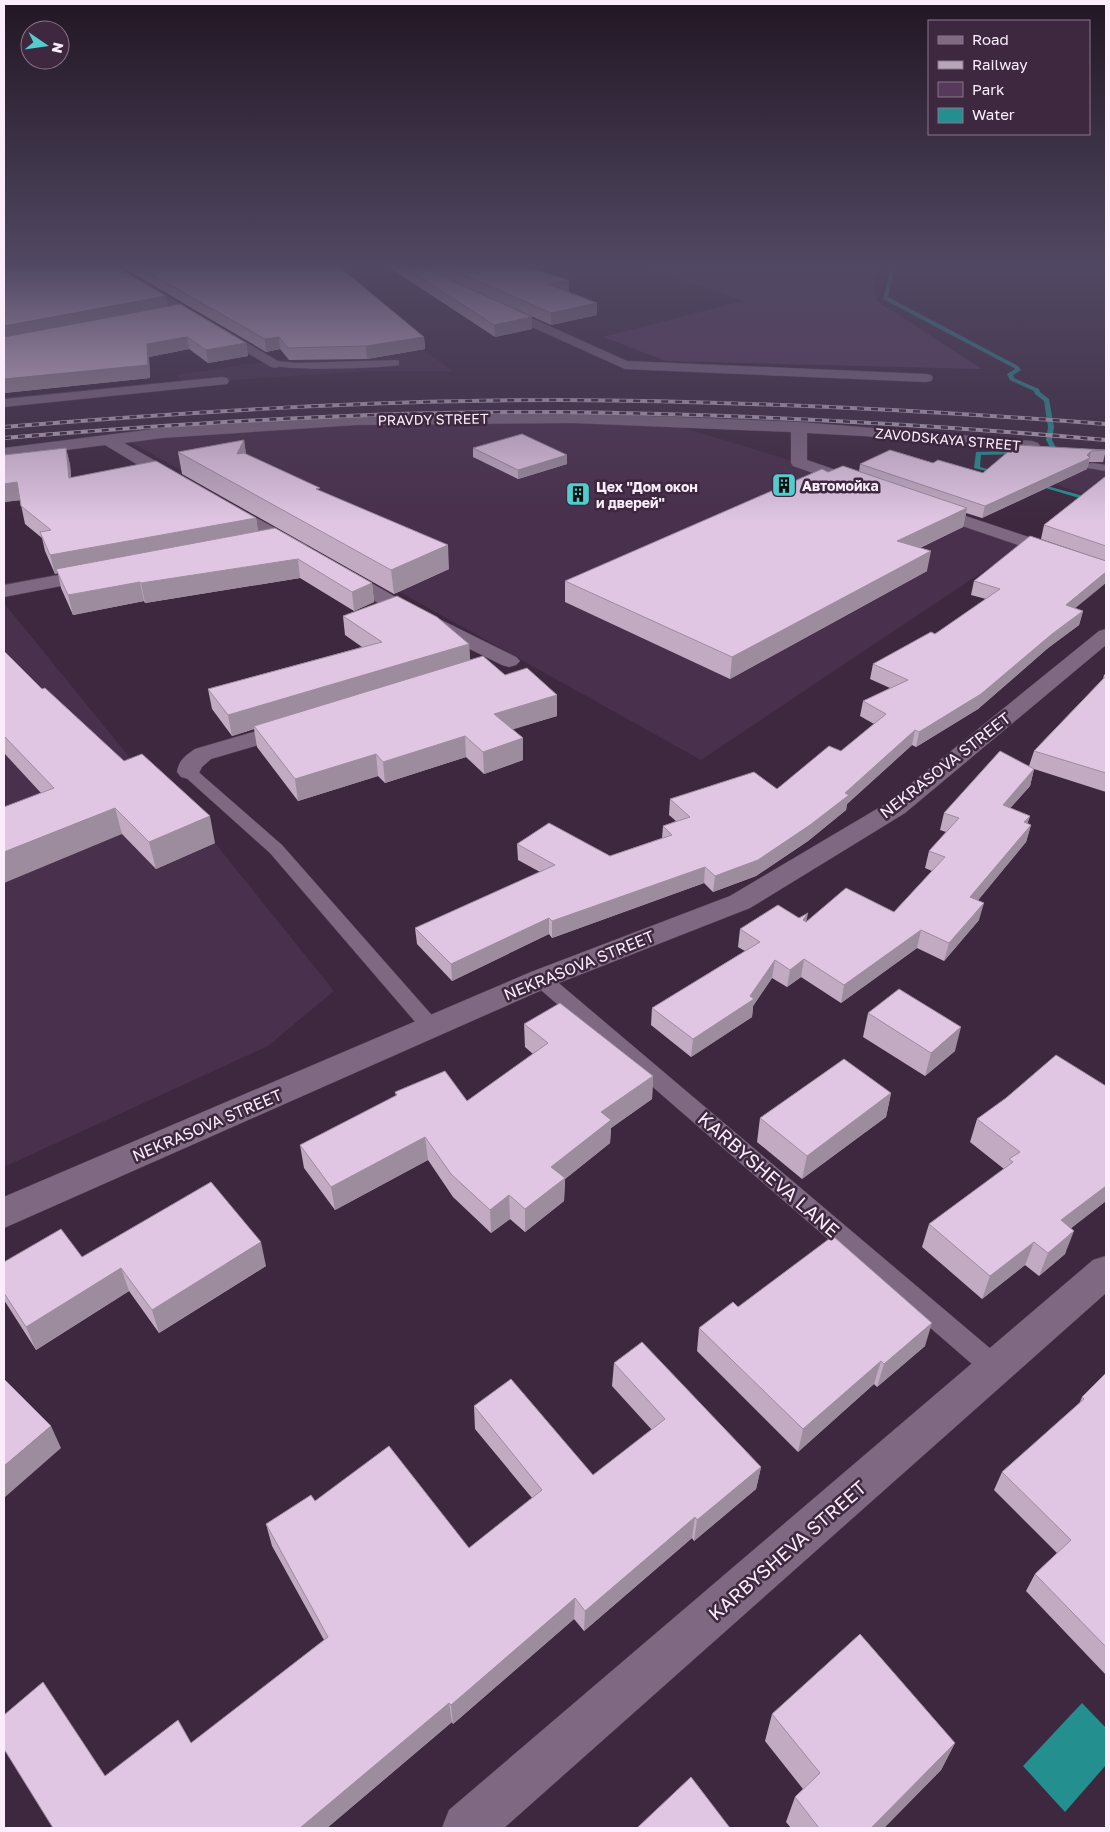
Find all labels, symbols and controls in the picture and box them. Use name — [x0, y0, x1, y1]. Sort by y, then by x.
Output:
north arrow — [20, 20, 70, 70]
legend — [928, 20, 1090, 135]
text: Road — [972, 30, 1009, 48]
text: N — [49, 41, 68, 55]
text: Railway — [972, 55, 1028, 73]
text: Park — [972, 80, 1005, 98]
text: Water — [972, 105, 1015, 123]
street label: PRAVDY STREET — [377, 410, 489, 428]
street label: ZAVODSKAYA STREET — [875, 424, 1022, 454]
building icon: Автомойка — [771, 472, 797, 498]
place label: Автомойка — [802, 477, 879, 494]
place label: Цех "Дом окон и дверей" — [596, 478, 698, 511]
building icon: Цех "Дом окон и дверей" — [565, 481, 591, 507]
street label: NEKRASOVA STREET — [876, 708, 1015, 822]
street label: NEKRASOVA STREET — [501, 926, 657, 1004]
street label: NEKRASOVA STREET — [129, 1084, 285, 1166]
street label: KARBYSHEVA LANE — [694, 1106, 844, 1242]
street label: KARBYSHEVA STREET — [703, 1475, 871, 1625]

